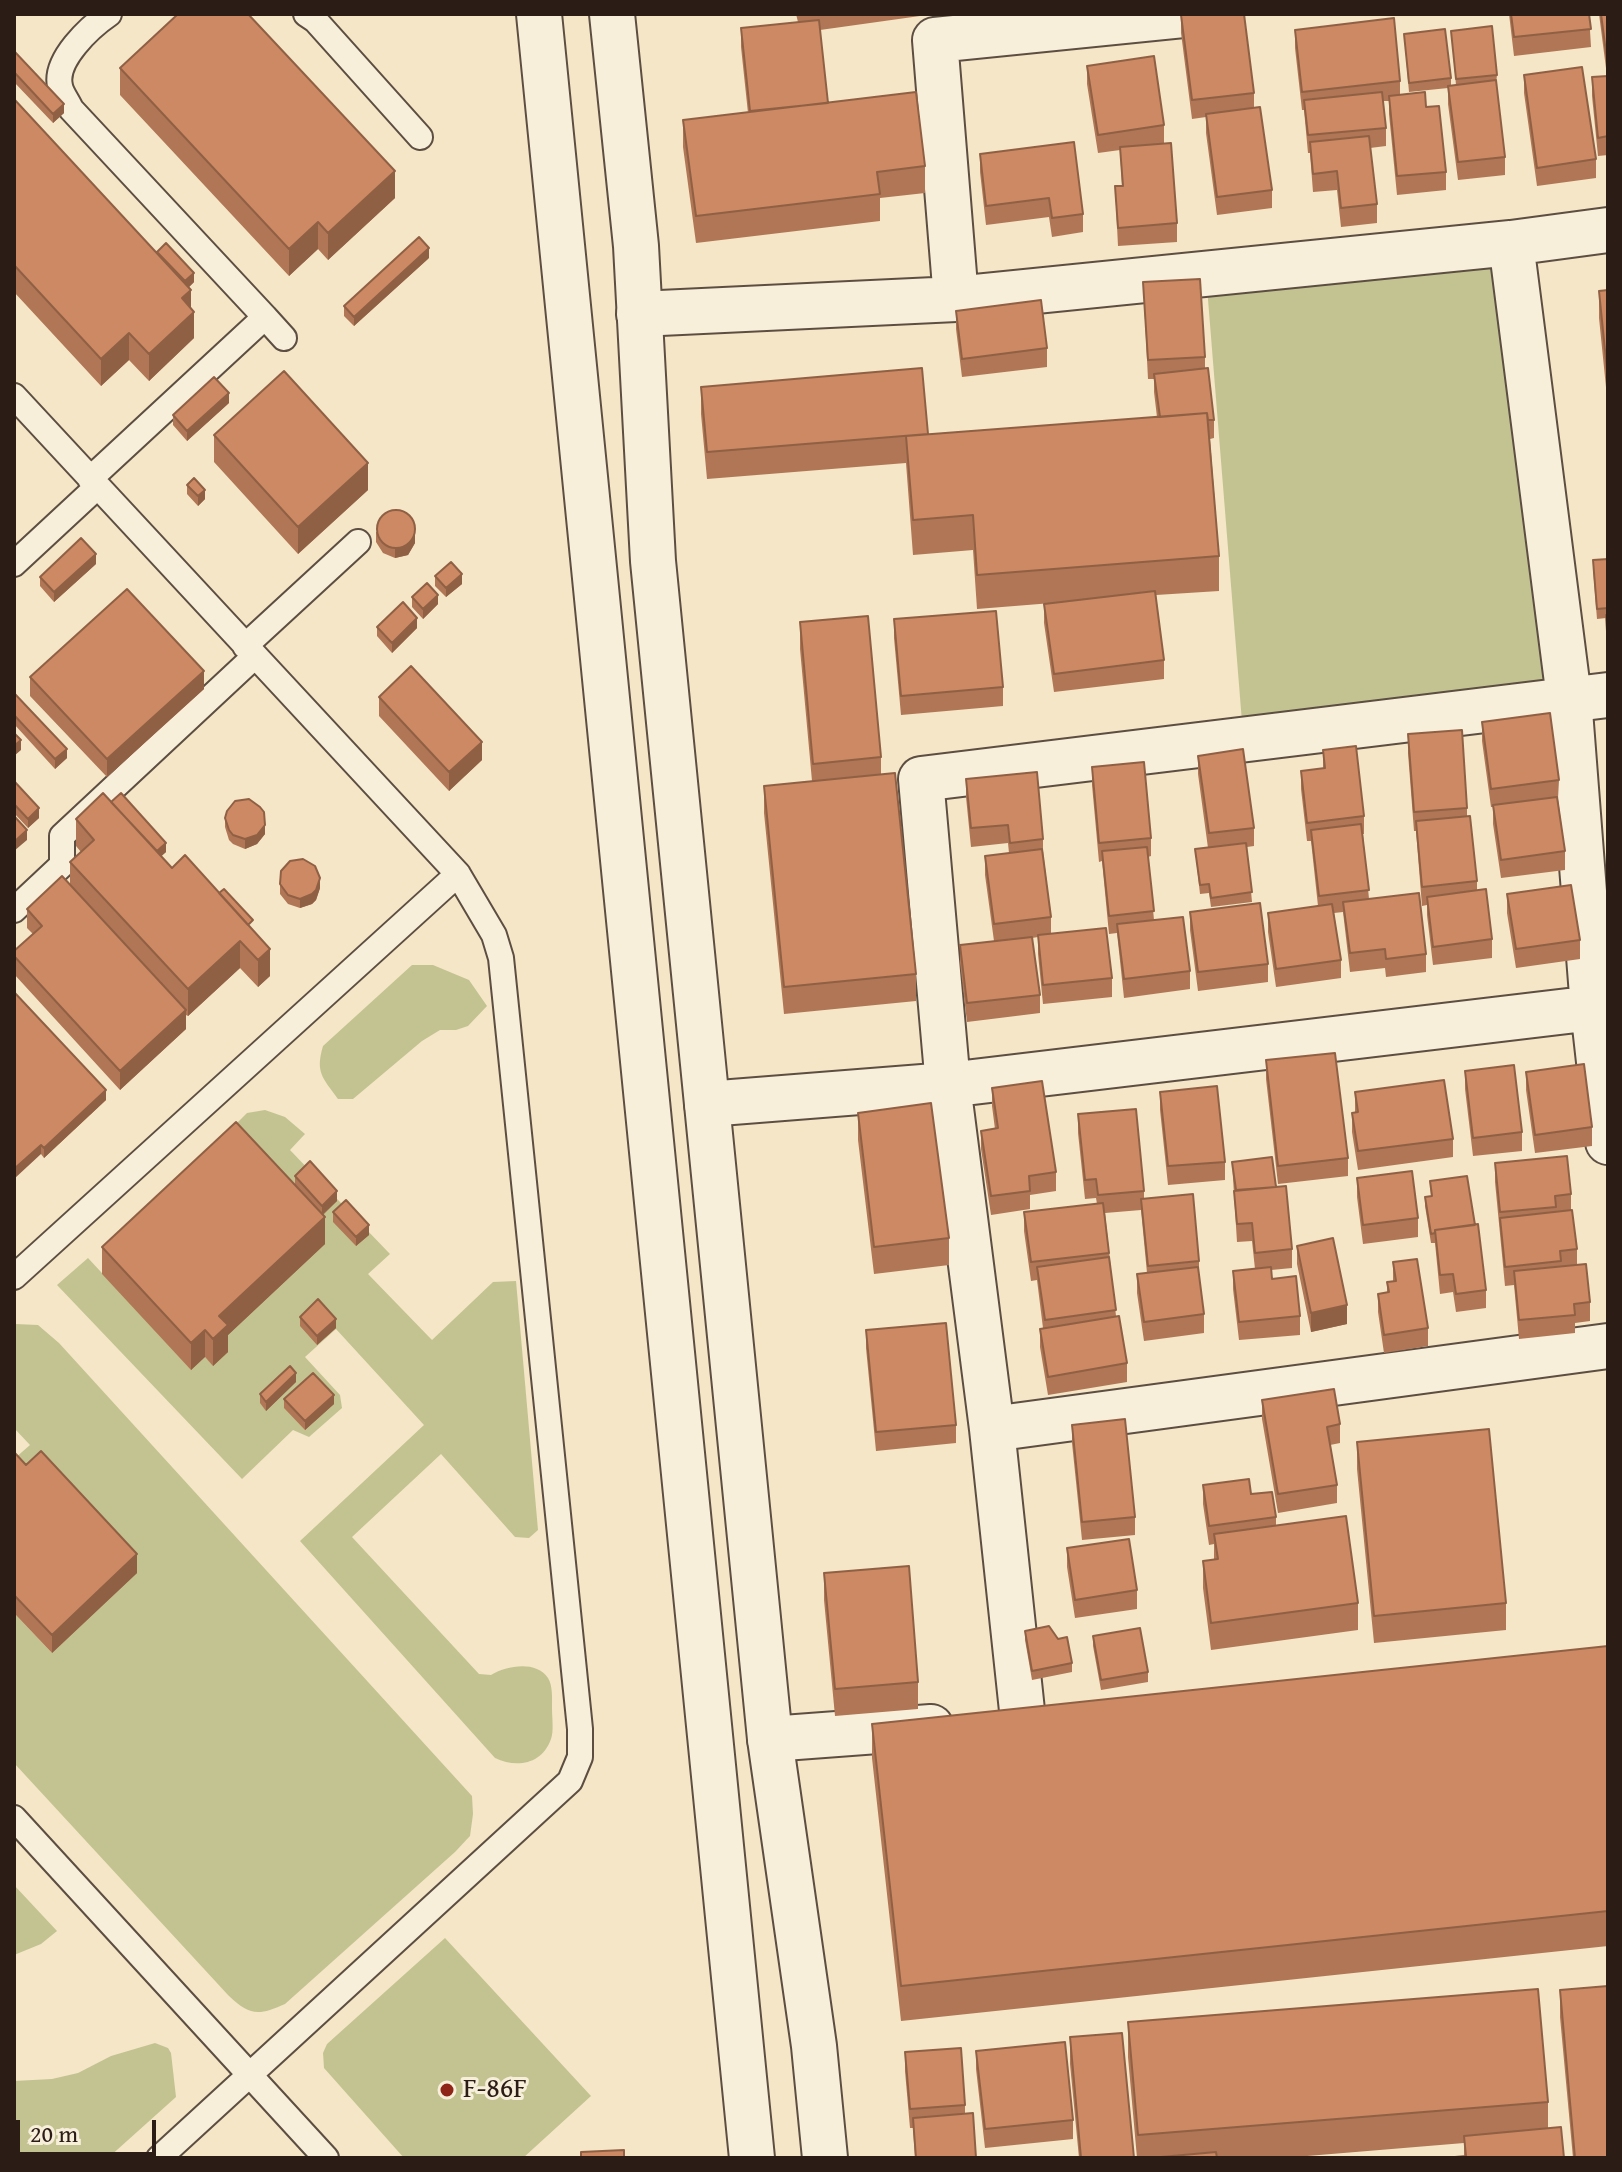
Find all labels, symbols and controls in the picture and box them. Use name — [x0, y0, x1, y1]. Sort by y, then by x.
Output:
place label: F-86F — [463, 2073, 527, 2107]
marker: F-86F — [438, 2081, 456, 2099]
scale bar — [20, 2104, 160, 2154]
text: 20 m — [30, 2116, 78, 2151]

